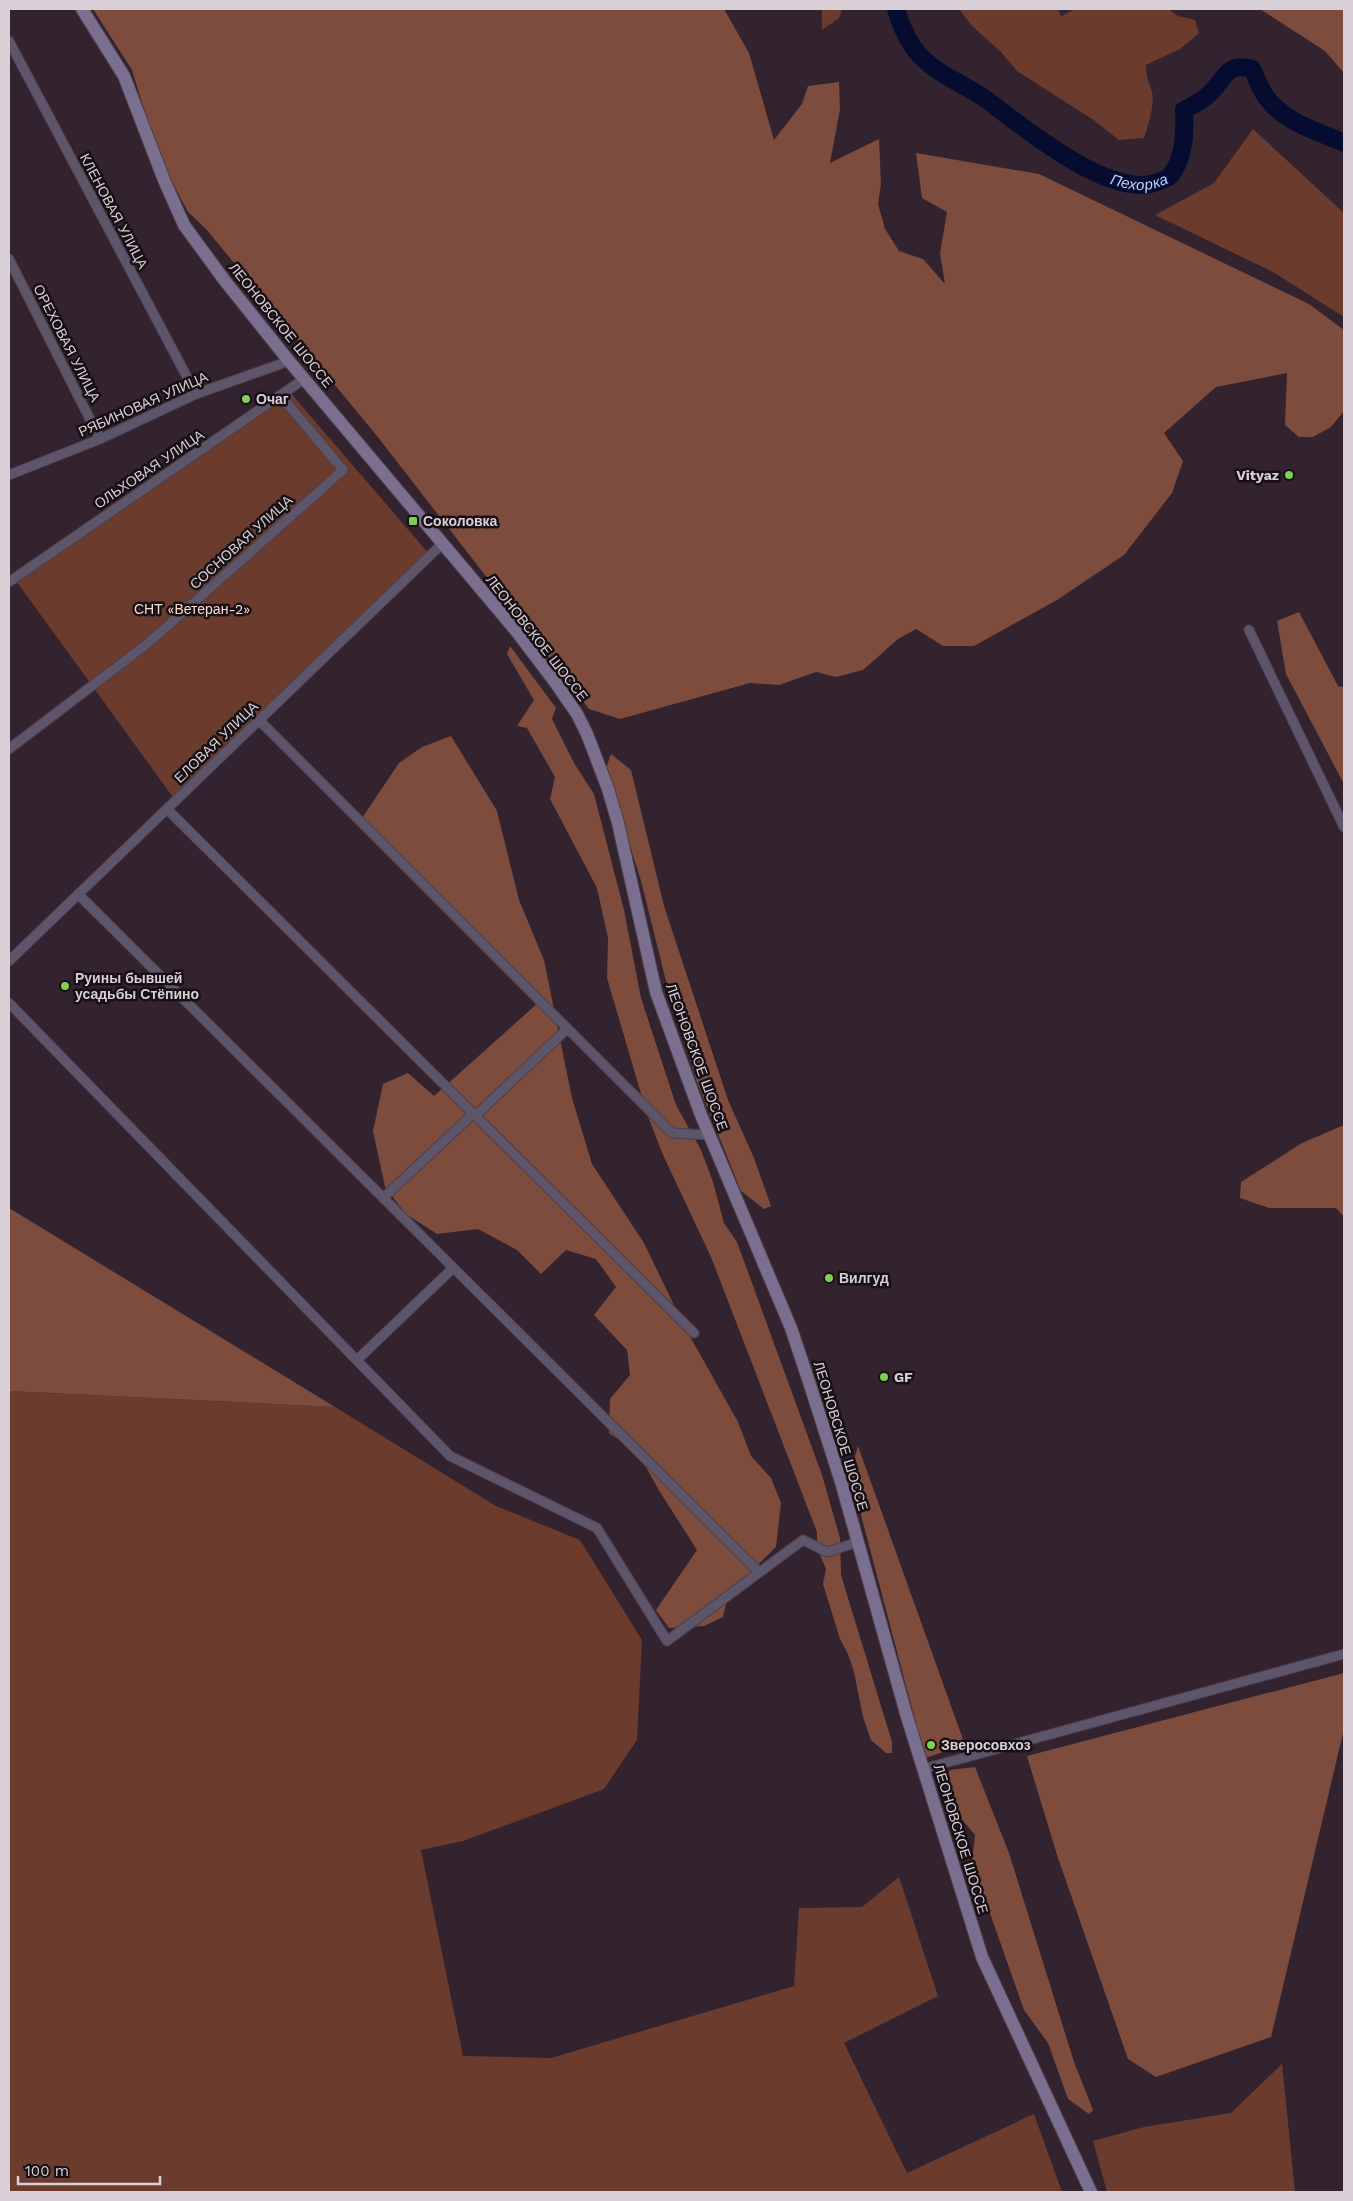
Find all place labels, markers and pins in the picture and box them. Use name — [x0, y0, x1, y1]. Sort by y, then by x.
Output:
place label: Очаг — [256, 391, 289, 407]
marker: Очаг — [240, 393, 252, 405]
place label: Vityaz — [1236, 467, 1279, 483]
marker: Vityaz — [1283, 469, 1295, 481]
place label: Соколовка — [423, 513, 498, 529]
marker: Соколовка — [407, 515, 419, 527]
place label: Руины бывшей усадьбы Стёпино — [75, 970, 199, 1002]
marker: Руины бывшей усадьбы Стёпино — [59, 980, 71, 992]
place label: Вилгуд — [839, 1270, 889, 1286]
marker: Вилгуд — [823, 1272, 835, 1284]
place label: GF — [894, 1369, 913, 1385]
marker: GF — [878, 1371, 890, 1383]
place label: Зверосовхоз — [941, 1737, 1031, 1753]
marker: Зверосовхоз — [925, 1739, 937, 1751]

